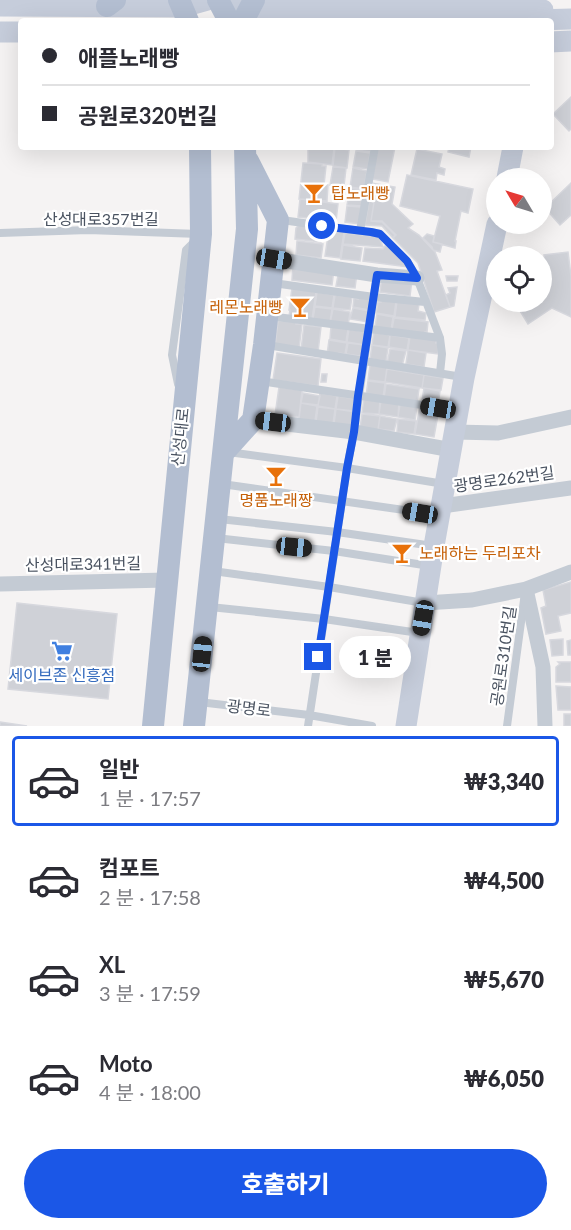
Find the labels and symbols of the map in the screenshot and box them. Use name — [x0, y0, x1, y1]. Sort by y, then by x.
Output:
north arrow — [486, 168, 552, 234]
bar icon: 탑노래빵 — [302, 181, 326, 205]
place label: 탑노래빵 — [331, 183, 390, 202]
street label: 산성대로357번길 — [43, 209, 159, 228]
route start — [308, 212, 335, 239]
car — [255, 247, 293, 271]
bar icon: 레몬노래빵 — [288, 295, 312, 319]
place label: 레몬노래빵 — [209, 297, 283, 316]
car — [419, 396, 457, 420]
street label: 산성대로 — [167, 406, 192, 467]
car — [254, 411, 292, 433]
street label: 광명로262번길 — [452, 462, 555, 495]
bar icon: 명품노래짱 — [264, 464, 288, 488]
place label: 명품노래짱 — [239, 490, 313, 509]
car — [401, 501, 439, 525]
car — [275, 536, 313, 558]
bar icon: 노래하는 두리포차 — [390, 541, 414, 565]
place label: 노래하는 두리포차 — [419, 543, 541, 562]
street label: 산성대로341번길 — [25, 553, 141, 574]
car — [411, 599, 435, 637]
street label: 공원로310번길 — [486, 604, 519, 707]
car — [191, 635, 213, 673]
callout: 1 분 — [339, 636, 411, 678]
supermarket icon: 세이브존 신흥점 — [50, 639, 74, 663]
route end — [304, 643, 331, 670]
place label: 세이브존 신흥점 — [8, 665, 116, 684]
street label: 광명로 — [226, 695, 272, 720]

